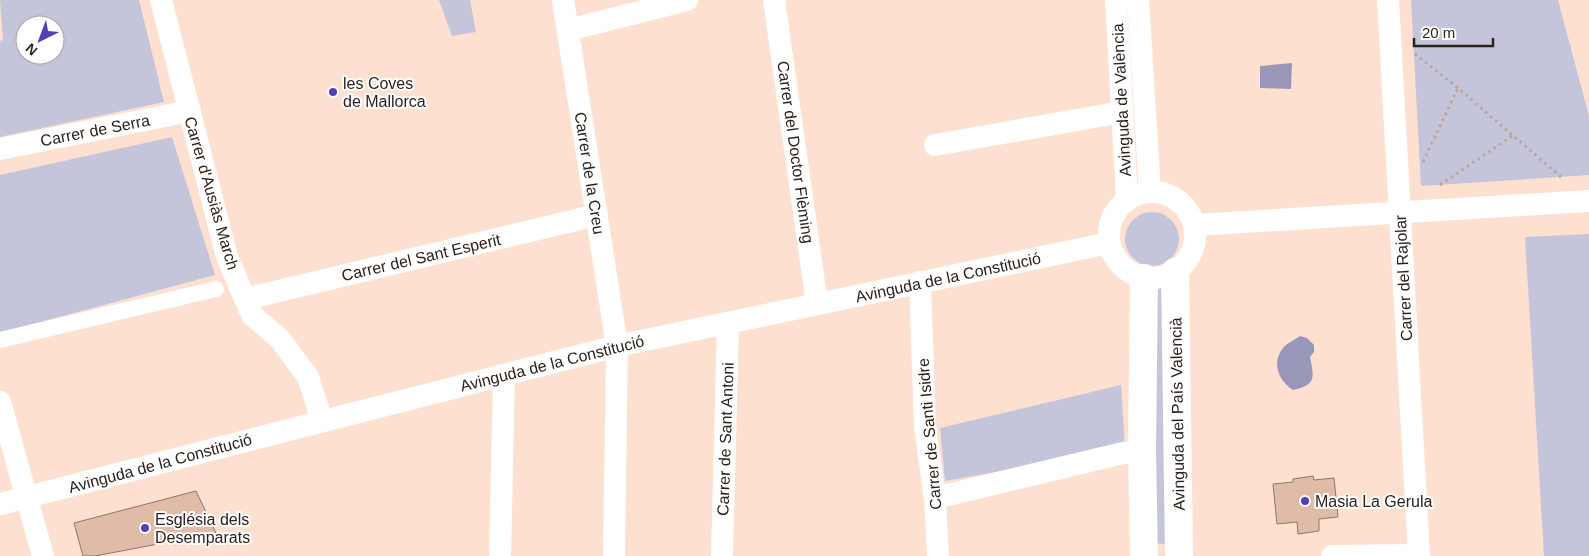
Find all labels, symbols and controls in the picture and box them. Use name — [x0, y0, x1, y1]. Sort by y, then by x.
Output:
north arrow — [15, 15, 65, 65]
scale bar — [1414, 15, 1493, 47]
street label: Avinguda de València — [1109, 23, 1134, 177]
text: 20 m — [1422, 24, 1455, 41]
text: N — [22, 40, 40, 59]
street label: Carrer del Doctor Flèming — [774, 60, 817, 244]
place label: les Coves de Mallorca — [343, 75, 426, 110]
marker: les Coves de Mallorca — [327, 86, 339, 98]
street label: Carrer de la Creu — [571, 111, 608, 235]
street label: Carrer de Serra — [39, 112, 151, 149]
street label: Carrer d'Ausiàs March — [181, 115, 242, 272]
street label: Carrer del Rajolar — [1392, 214, 1415, 341]
street label: Carrer del Sant Esperit — [340, 231, 503, 284]
street label: Avinguda de la Constitució — [854, 249, 1042, 305]
street label: Avinguda del País Valencià — [1167, 317, 1188, 511]
street label: Avinguda de la Constitució — [458, 332, 646, 395]
street label: Carrer de Santi Isidre — [914, 357, 945, 510]
street label: Carrer de Sant Antoni — [714, 362, 737, 516]
street label: Avinguda de la Constitució — [67, 431, 254, 496]
place label: Masia La Gerula — [1315, 493, 1432, 510]
marker: Masia La Gerula — [1299, 495, 1311, 507]
place label: Església dels Desemparats — [155, 511, 250, 546]
marker: Església dels Desemparats — [139, 522, 151, 534]

